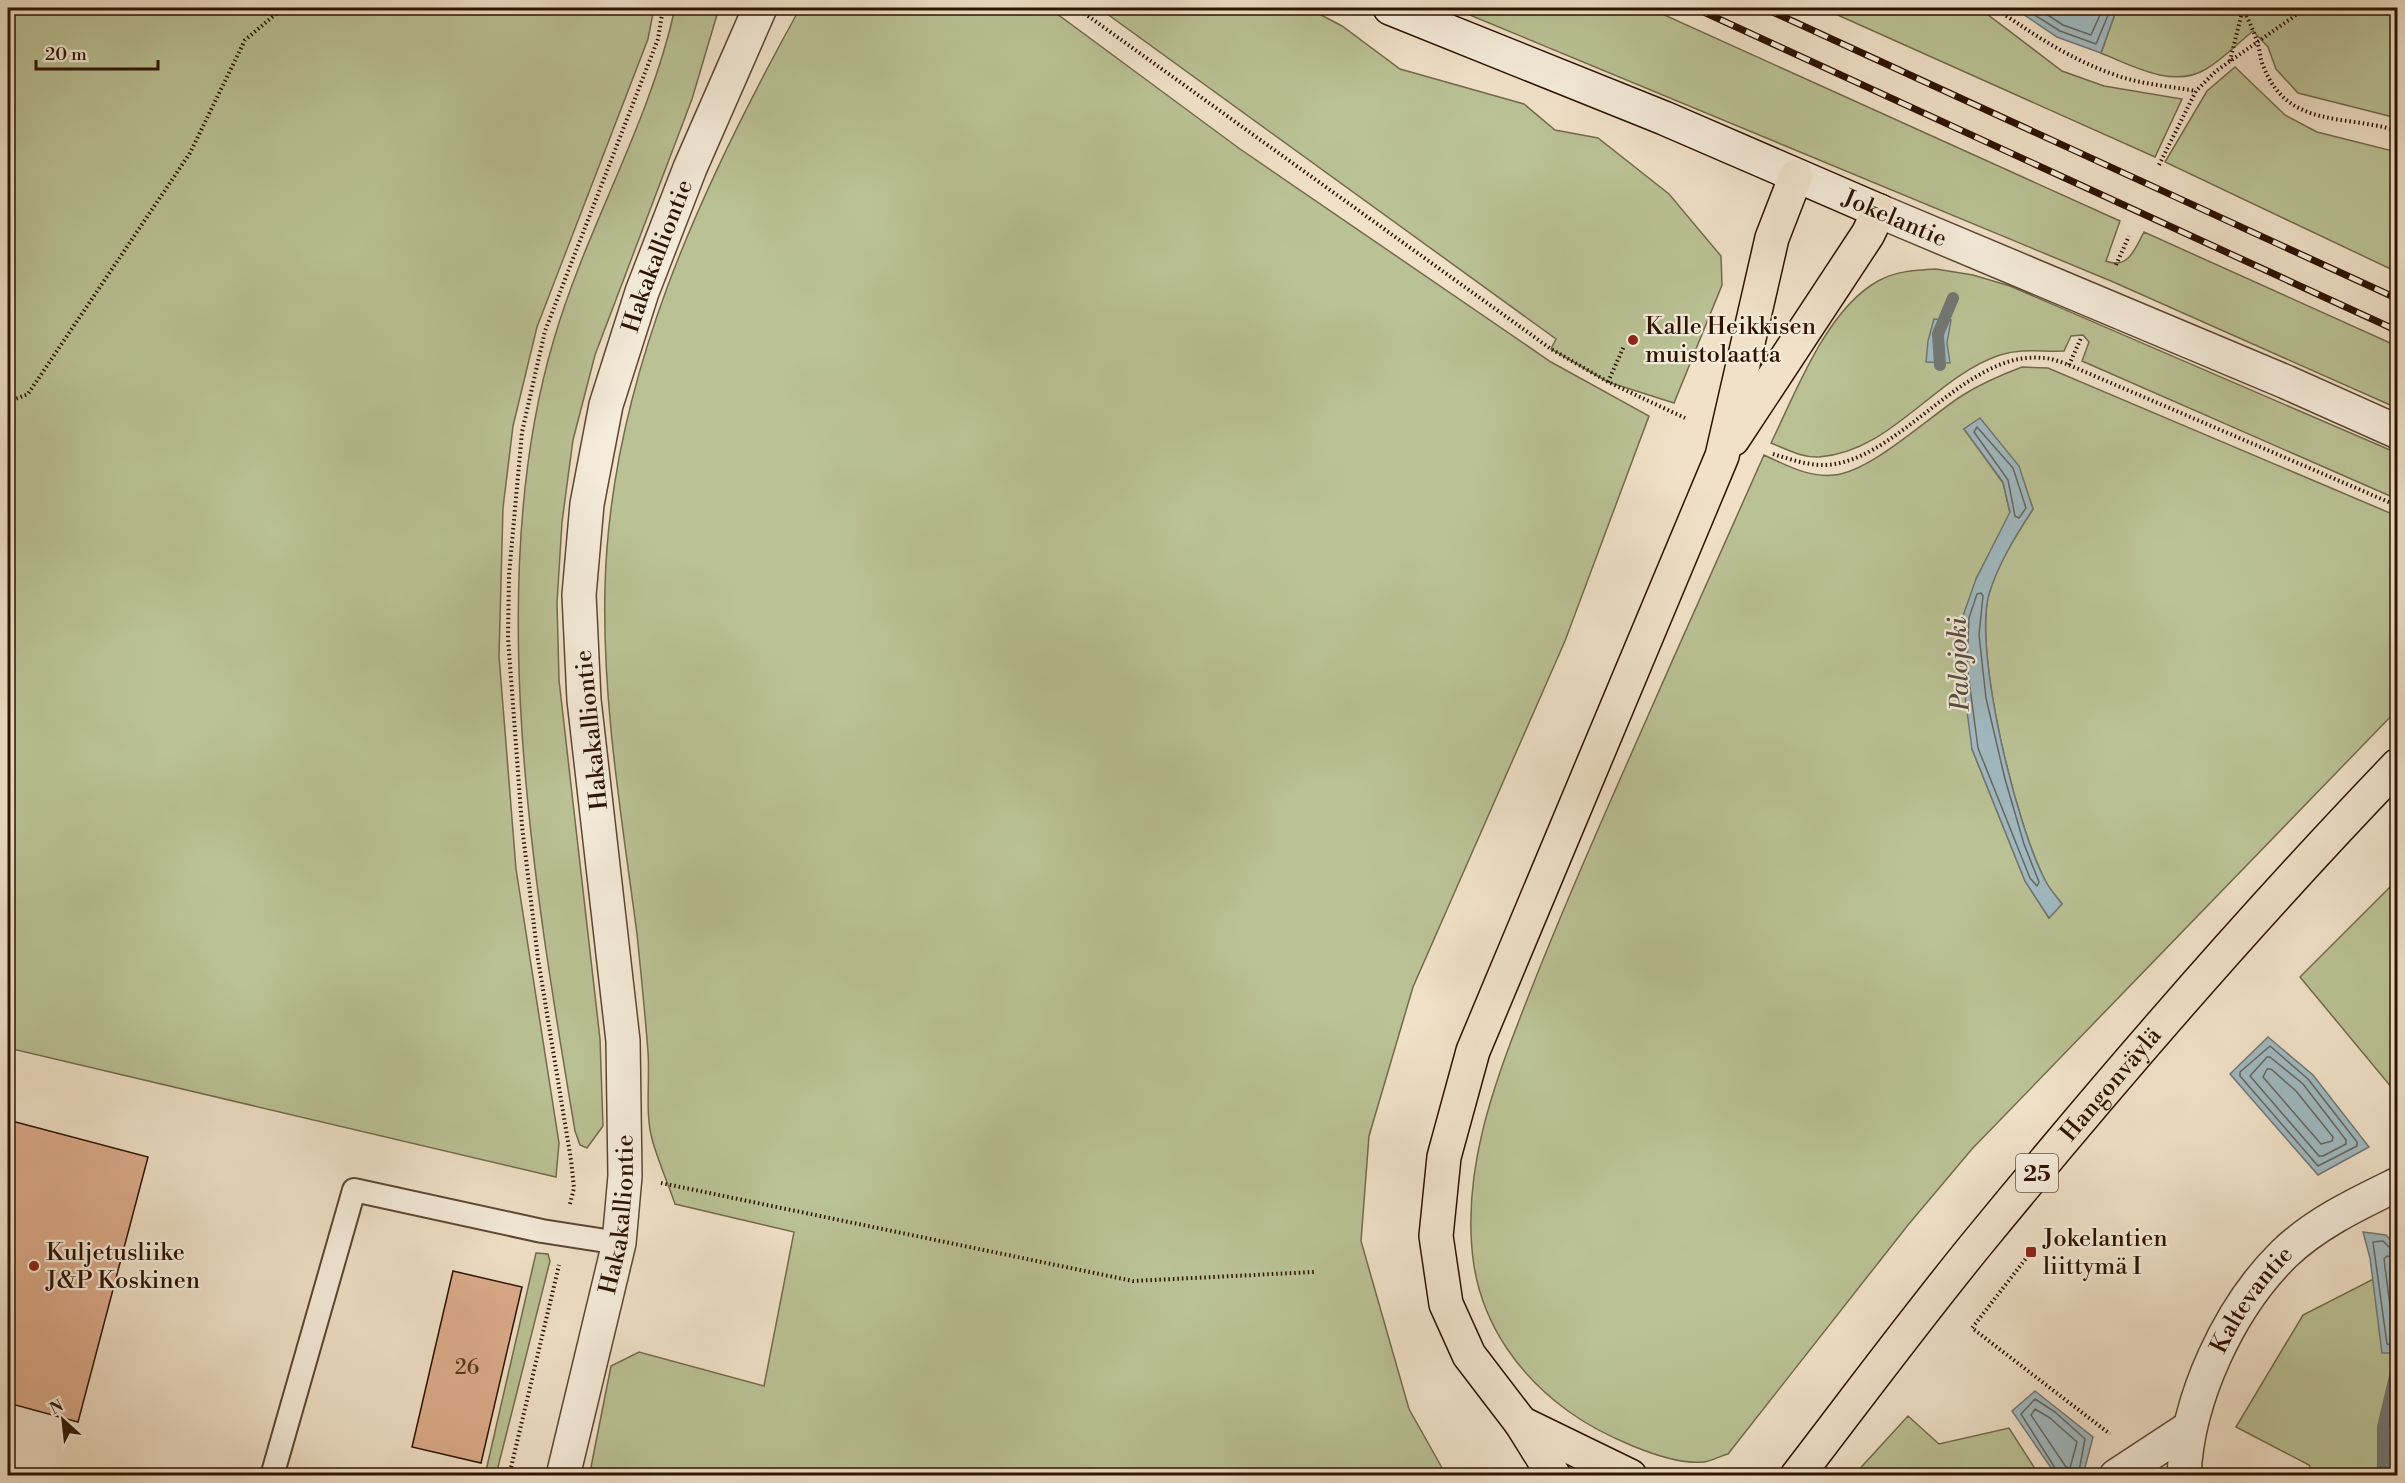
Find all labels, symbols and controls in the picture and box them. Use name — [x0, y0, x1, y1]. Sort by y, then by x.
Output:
scale bar — [36, 33, 158, 71]
text: 20 m — [45, 43, 87, 66]
street label: Hakakalliontie — [616, 176, 700, 336]
street label: Jokelantie — [1837, 183, 1951, 254]
place label: Kalle Heikkisen muistolaatta — [1645, 312, 1816, 370]
marker: Kalle Heikkisen muistolaatta — [1626, 333, 1640, 347]
water label: Palojoki — [1941, 616, 1977, 713]
street label: Hakakalliontie — [569, 648, 615, 811]
street label: Hangonväylä — [2054, 1021, 2169, 1148]
street label: Hakakalliontie — [593, 1134, 641, 1297]
road number: 25 — [2016, 1154, 2058, 1192]
place label: Jokelantien liittymä I — [2042, 1224, 2168, 1282]
place label: Kuljetusliike J&P Koskinen — [45, 1238, 200, 1296]
street label: Kaltevantie — [2204, 1240, 2299, 1359]
marker: Jokelantien liittymä I — [2024, 1245, 2038, 1259]
marker: Kuljetusliike J&P Koskinen — [27, 1259, 41, 1273]
house number: 26 — [455, 1355, 480, 1381]
north arrow — [33, 1390, 93, 1450]
text: N — [46, 1396, 67, 1419]

